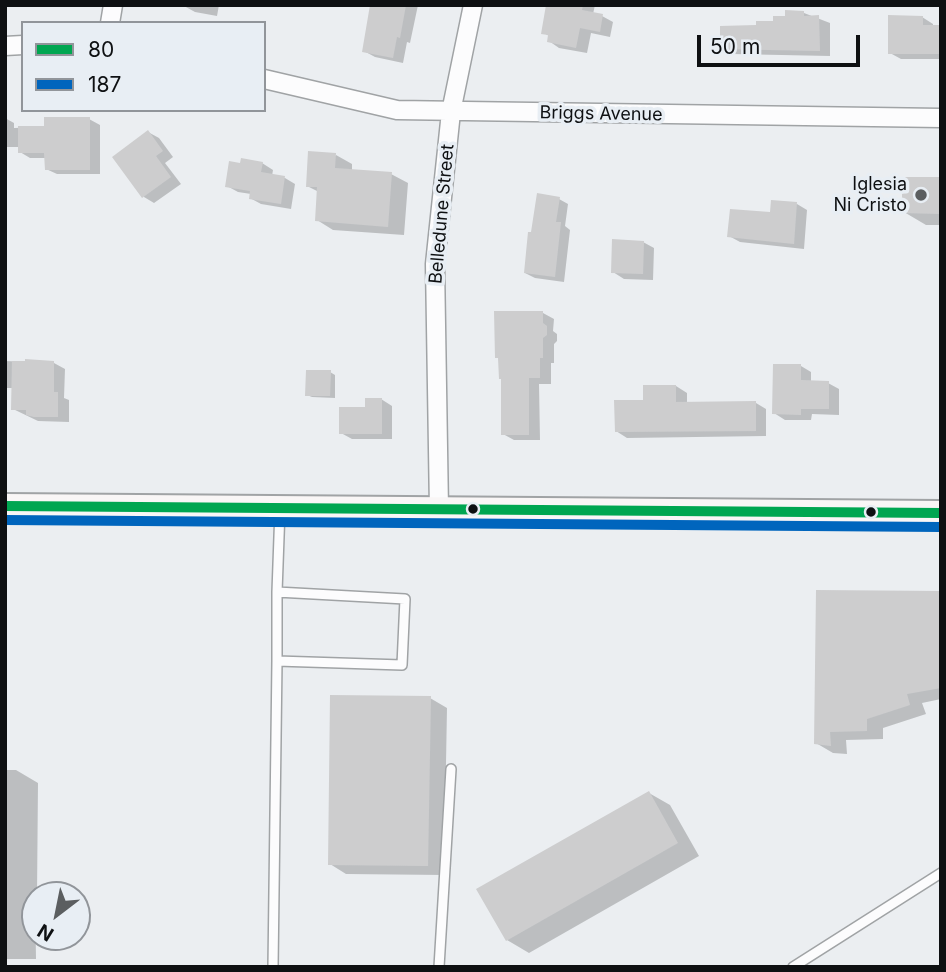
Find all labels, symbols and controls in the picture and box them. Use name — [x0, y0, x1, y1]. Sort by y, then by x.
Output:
legend — [21, 21, 266, 112]
scale bar — [701, 21, 864, 65]
text: 50 m — [710, 34, 760, 59]
text: 80 — [88, 37, 114, 62]
text: 187 — [88, 72, 121, 97]
street label: Briggs Avenue — [539, 102, 663, 126]
street label: Belledune Street — [425, 143, 459, 285]
place label: Iglesia Ni Cristo — [833, 174, 907, 216]
marker: Iglesia Ni Cristo — [913, 187, 929, 203]
unlabelled marker — [466, 502, 480, 516]
unlabelled marker — [864, 505, 878, 519]
north arrow — [21, 881, 91, 951]
text: N — [33, 919, 58, 946]

